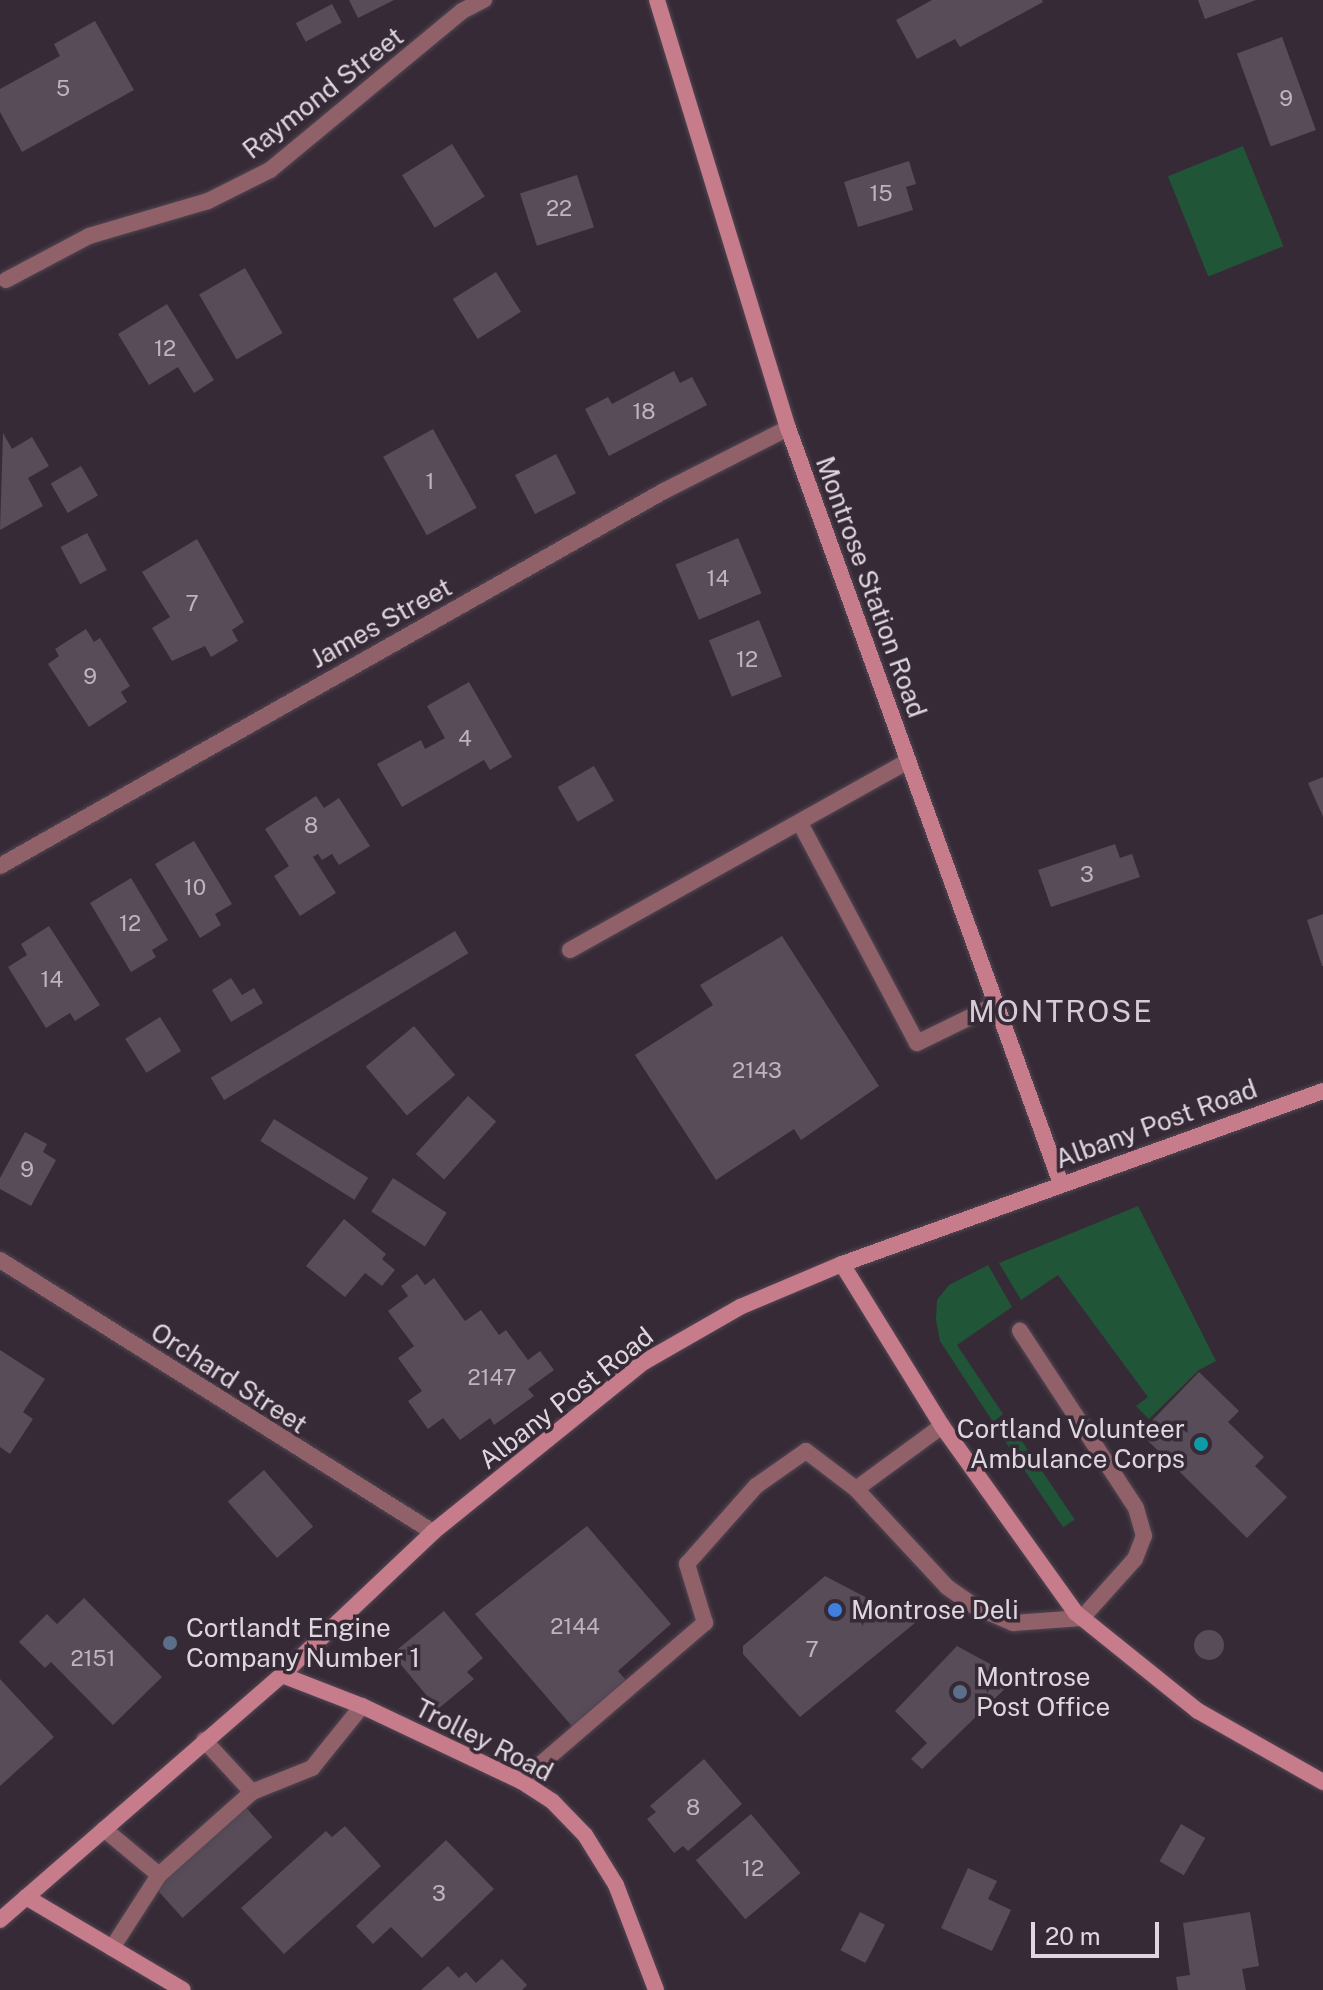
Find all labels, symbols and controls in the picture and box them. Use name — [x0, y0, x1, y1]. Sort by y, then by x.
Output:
street label: Raymond Street — [237, 21, 409, 165]
house number: 5 — [56, 76, 70, 102]
house number: 9 — [1279, 86, 1293, 112]
house number: 15 — [869, 181, 893, 207]
house number: 22 — [546, 196, 572, 222]
house number: 12 — [154, 336, 176, 362]
house number: 18 — [632, 399, 656, 425]
street label: Montrose Station Road — [809, 452, 933, 722]
house number: 1 — [426, 469, 434, 495]
house number: 14 — [707, 566, 729, 592]
street label: James Street — [305, 571, 457, 675]
house number: 7 — [185, 591, 199, 617]
house number: 12 — [736, 647, 758, 673]
house number: 9 — [83, 664, 97, 690]
house number: 4 — [458, 726, 472, 752]
house number: 8 — [304, 813, 318, 839]
house number: 3 — [1080, 862, 1094, 888]
house number: 10 — [184, 875, 206, 901]
house number: 12 — [119, 911, 141, 937]
house number: 14 — [41, 967, 63, 993]
district label: MONTROSE — [968, 993, 1154, 1029]
house number: 2143 — [732, 1058, 782, 1084]
street label: Albany Post Road — [1051, 1073, 1261, 1175]
house number: 9 — [20, 1157, 34, 1183]
street label: Orchard Street — [145, 1316, 313, 1440]
street label: Albany Post Road — [473, 1320, 659, 1476]
house number: 2147 — [467, 1365, 517, 1391]
place label: Cortland Volunteer Ambulance Corps — [956, 1413, 1185, 1474]
marker: Cortland Volunteer Ambulance Corps — [1192, 1435, 1210, 1453]
place label: Montrose Deli — [851, 1594, 1019, 1626]
marker: Montrose Deli — [826, 1601, 844, 1619]
place label: Cortlandt Engine Company Number 1 — [186, 1612, 420, 1674]
house number: 2144 — [550, 1614, 600, 1640]
marker: Cortlandt Engine Company Number 1 — [161, 1634, 179, 1652]
house number: 7 — [805, 1637, 819, 1663]
house number: 2151 — [70, 1646, 116, 1672]
place label: Montrose Post Office — [976, 1661, 1110, 1722]
marker: Montrose Post Office — [951, 1683, 969, 1701]
street label: Trolley Road — [410, 1692, 558, 1788]
house number: 8 — [686, 1795, 700, 1821]
house number: 12 — [742, 1856, 764, 1882]
house number: 3 — [432, 1881, 446, 1907]
scale bar — [1035, 1906, 1163, 1956]
text: 20 m — [1045, 1922, 1101, 1950]

